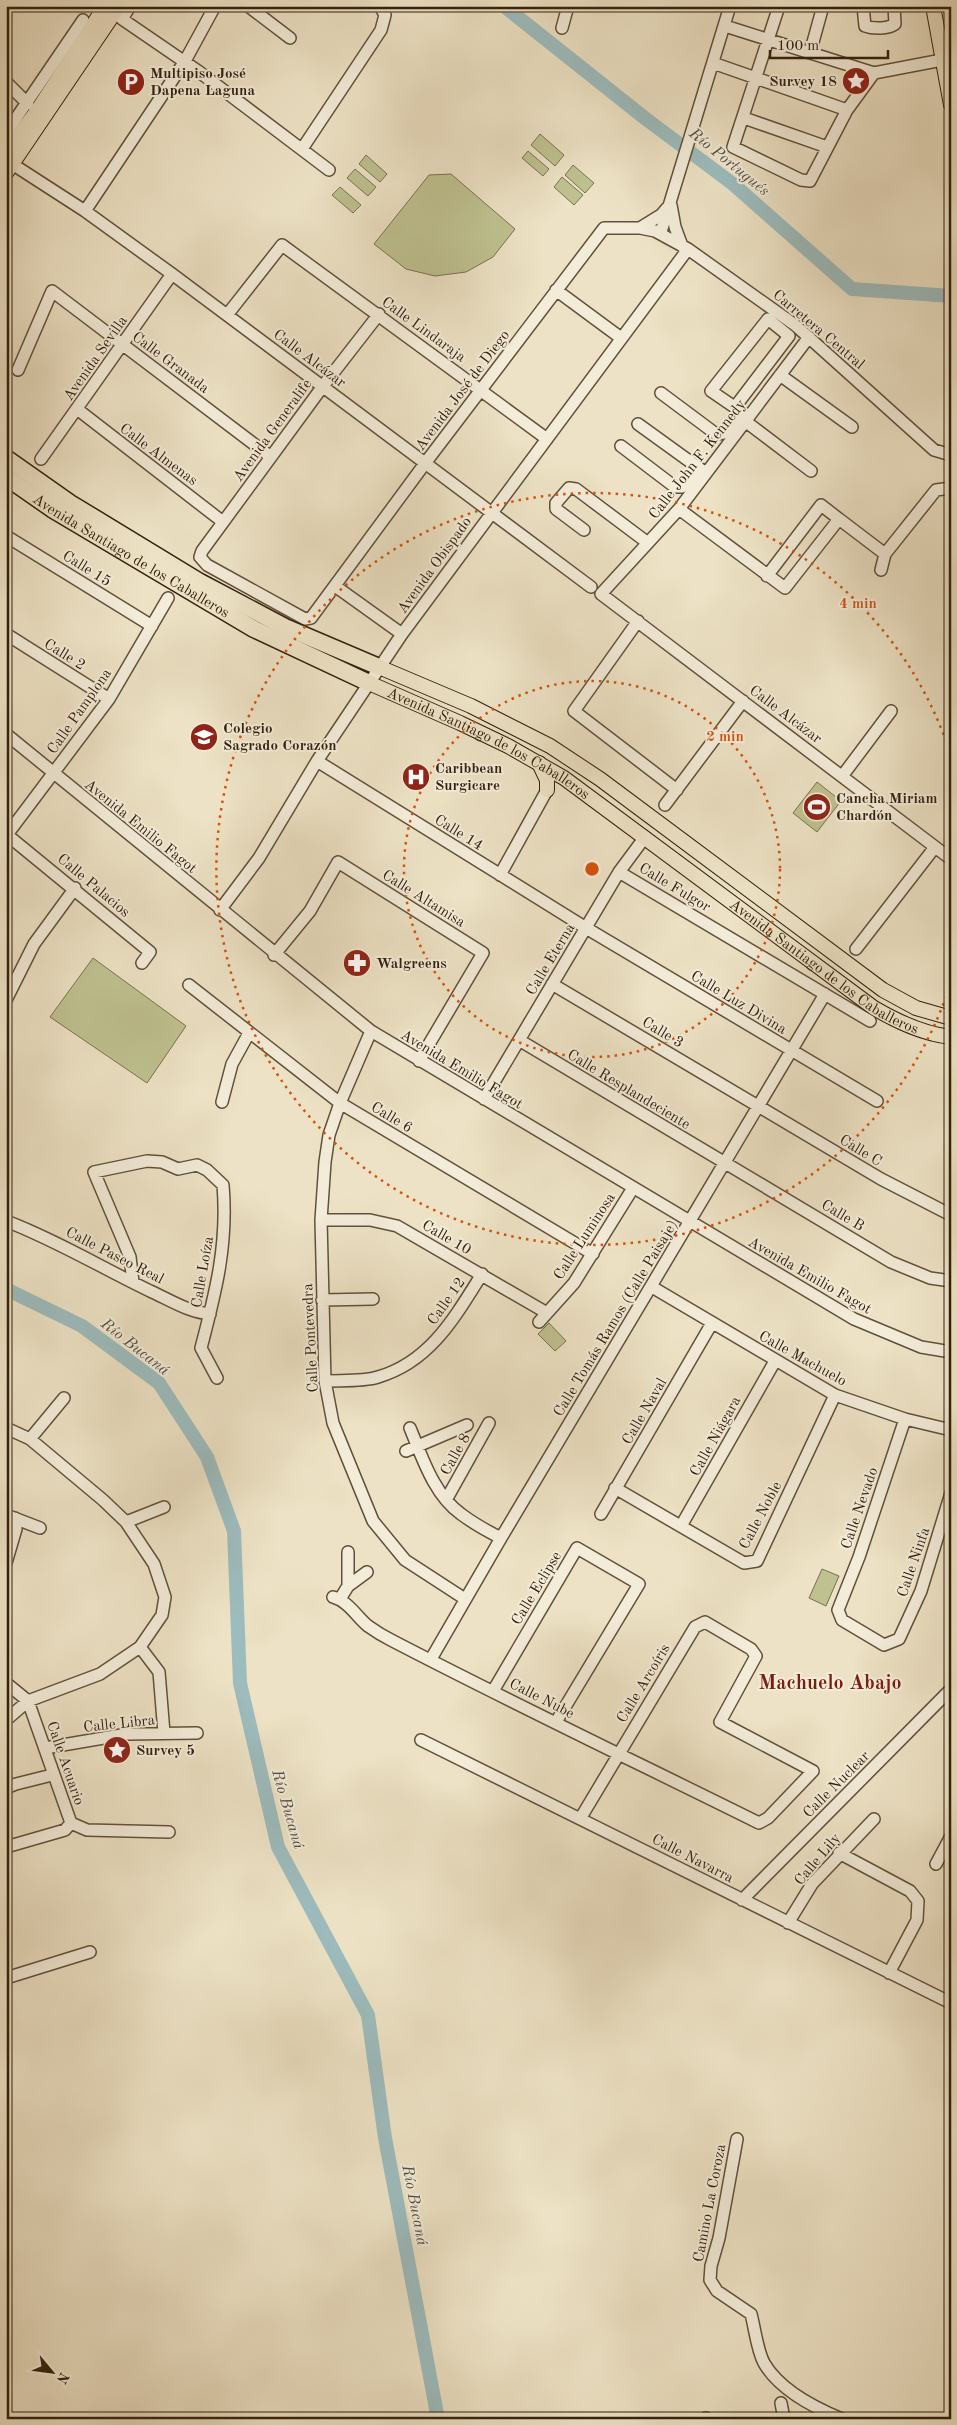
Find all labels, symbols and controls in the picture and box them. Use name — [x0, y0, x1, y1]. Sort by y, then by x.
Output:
scale bar — [770, 28, 887, 60]
text: 100 m — [777, 39, 819, 54]
place icon: Survey 18 — [841, 66, 871, 96]
parking icon: Multipiso José Dapena Laguna — [116, 67, 146, 97]
place label: Multipiso José Dapena Laguna — [150, 67, 255, 99]
place label: Survey 18 — [769, 75, 837, 90]
water label: Río Portugués — [685, 125, 772, 200]
street label: Carretera Central — [769, 288, 867, 373]
street label: Calle Lindaraja — [378, 295, 468, 366]
street label: Avenida Sevilla — [61, 313, 131, 404]
street label: Calle Alcázar — [270, 327, 348, 391]
street label: Avenida José de Diego — [413, 328, 513, 454]
street label: Calle Granada — [129, 330, 212, 397]
street label: Avenida Generalife — [231, 377, 315, 485]
street label: Calle John F. Kennedy — [647, 397, 749, 523]
street label: Calle Almenas — [116, 421, 200, 489]
street label: Avenida Santiago de los Caballeros — [29, 492, 232, 622]
street label: Avenida Obispado — [395, 515, 475, 617]
street label: Calle 15 — [59, 549, 113, 590]
text: 4 min — [839, 597, 877, 612]
street label: Calle 2 — [41, 637, 87, 674]
street label: Calle Pamplona — [45, 666, 115, 757]
street label: Calle Alcázar — [746, 683, 824, 747]
street label: Avenida Santiago de los Caballeros — [384, 686, 592, 803]
school or university icon: Colegio Sagrado Corazón — [189, 722, 219, 752]
place label: Colegio Sagrado Corazón — [223, 722, 337, 754]
text: 2 min — [706, 730, 744, 745]
hospital icon: Caribbean Surgicare — [401, 762, 431, 792]
place label: Caribbean Surgicare — [435, 762, 502, 794]
street label: Avenida Emilio Fagot — [81, 777, 199, 877]
sports icon: Cancha Miriam Chardón — [802, 792, 832, 822]
place label: Cancha Miriam Chardón — [836, 792, 937, 824]
street label: Calle 14 — [431, 813, 485, 854]
street label: Calle Palacios — [54, 852, 132, 921]
centre of rings — [583, 860, 601, 878]
street label: Calle Fulgor — [636, 861, 713, 915]
street label: Calle Altamisa — [379, 868, 468, 931]
street label: Avenida Santiago de los Caballeros — [726, 897, 920, 1038]
street label: Calle Eterna — [524, 921, 579, 998]
pharmacy icon: Walgreens — [342, 948, 372, 978]
place label: Walgreens — [376, 957, 447, 972]
street label: Calle Luz Divina — [688, 969, 789, 1038]
street label: Calle 3 — [639, 1015, 686, 1051]
street label: Avenida Emilio Fagot — [398, 1028, 525, 1113]
street label: Calle Resplandeciente — [564, 1048, 692, 1133]
street label: Calle 6 — [368, 1100, 415, 1136]
street label: Calle C — [836, 1133, 884, 1170]
street label: Calle Luminosa — [552, 1190, 619, 1283]
street label: Calle B — [818, 1198, 866, 1235]
street label: Calle 10 — [419, 1218, 473, 1258]
street label: Calle Tomás Ramos (Calle Paisaje) — [552, 1218, 681, 1420]
street label: Calle Paseo Real — [63, 1225, 166, 1287]
street label: Calle Loíza — [190, 1235, 217, 1309]
street label: Avenida Emilio Fagot — [745, 1235, 873, 1318]
street label: Calle 12 — [426, 1275, 469, 1328]
street label: Calle Pontevedra — [301, 1282, 322, 1393]
water label: Río Bucaná — [97, 1315, 172, 1379]
street label: Calle Machuelo — [756, 1329, 849, 1390]
street label: Calle Naval — [620, 1376, 670, 1448]
street label: Calle Niágara — [688, 1394, 745, 1479]
street label: Calle 8 — [439, 1431, 474, 1478]
street label: Calle Nevado — [839, 1466, 881, 1551]
street label: Calle Noble — [737, 1479, 785, 1552]
street label: Calle Ninfa — [895, 1525, 934, 1599]
street label: Calle Eclipse — [510, 1549, 565, 1628]
street label: Calle Arcoíris — [615, 1642, 674, 1726]
district label: Machuelo Abajo — [758, 1674, 902, 1694]
street label: Calle Nube — [506, 1677, 576, 1722]
street label: Calle Libra — [83, 1713, 156, 1736]
street label: Calle Acuario — [43, 1720, 86, 1807]
place icon: Survey 5 — [102, 1735, 132, 1765]
place label: Survey 5 — [136, 1744, 195, 1759]
street label: Calle Nuclear — [801, 1749, 873, 1821]
water label: Río Bucaná — [268, 1767, 306, 1852]
street label: Calle Lily — [792, 1831, 844, 1889]
street label: Calle Navarra — [649, 1832, 736, 1887]
street label: Camino La Coroza — [692, 2142, 729, 2264]
water label: Río Bucaná — [398, 2163, 430, 2248]
north arrow — [28, 2348, 78, 2398]
text: N — [54, 2370, 71, 2386]

